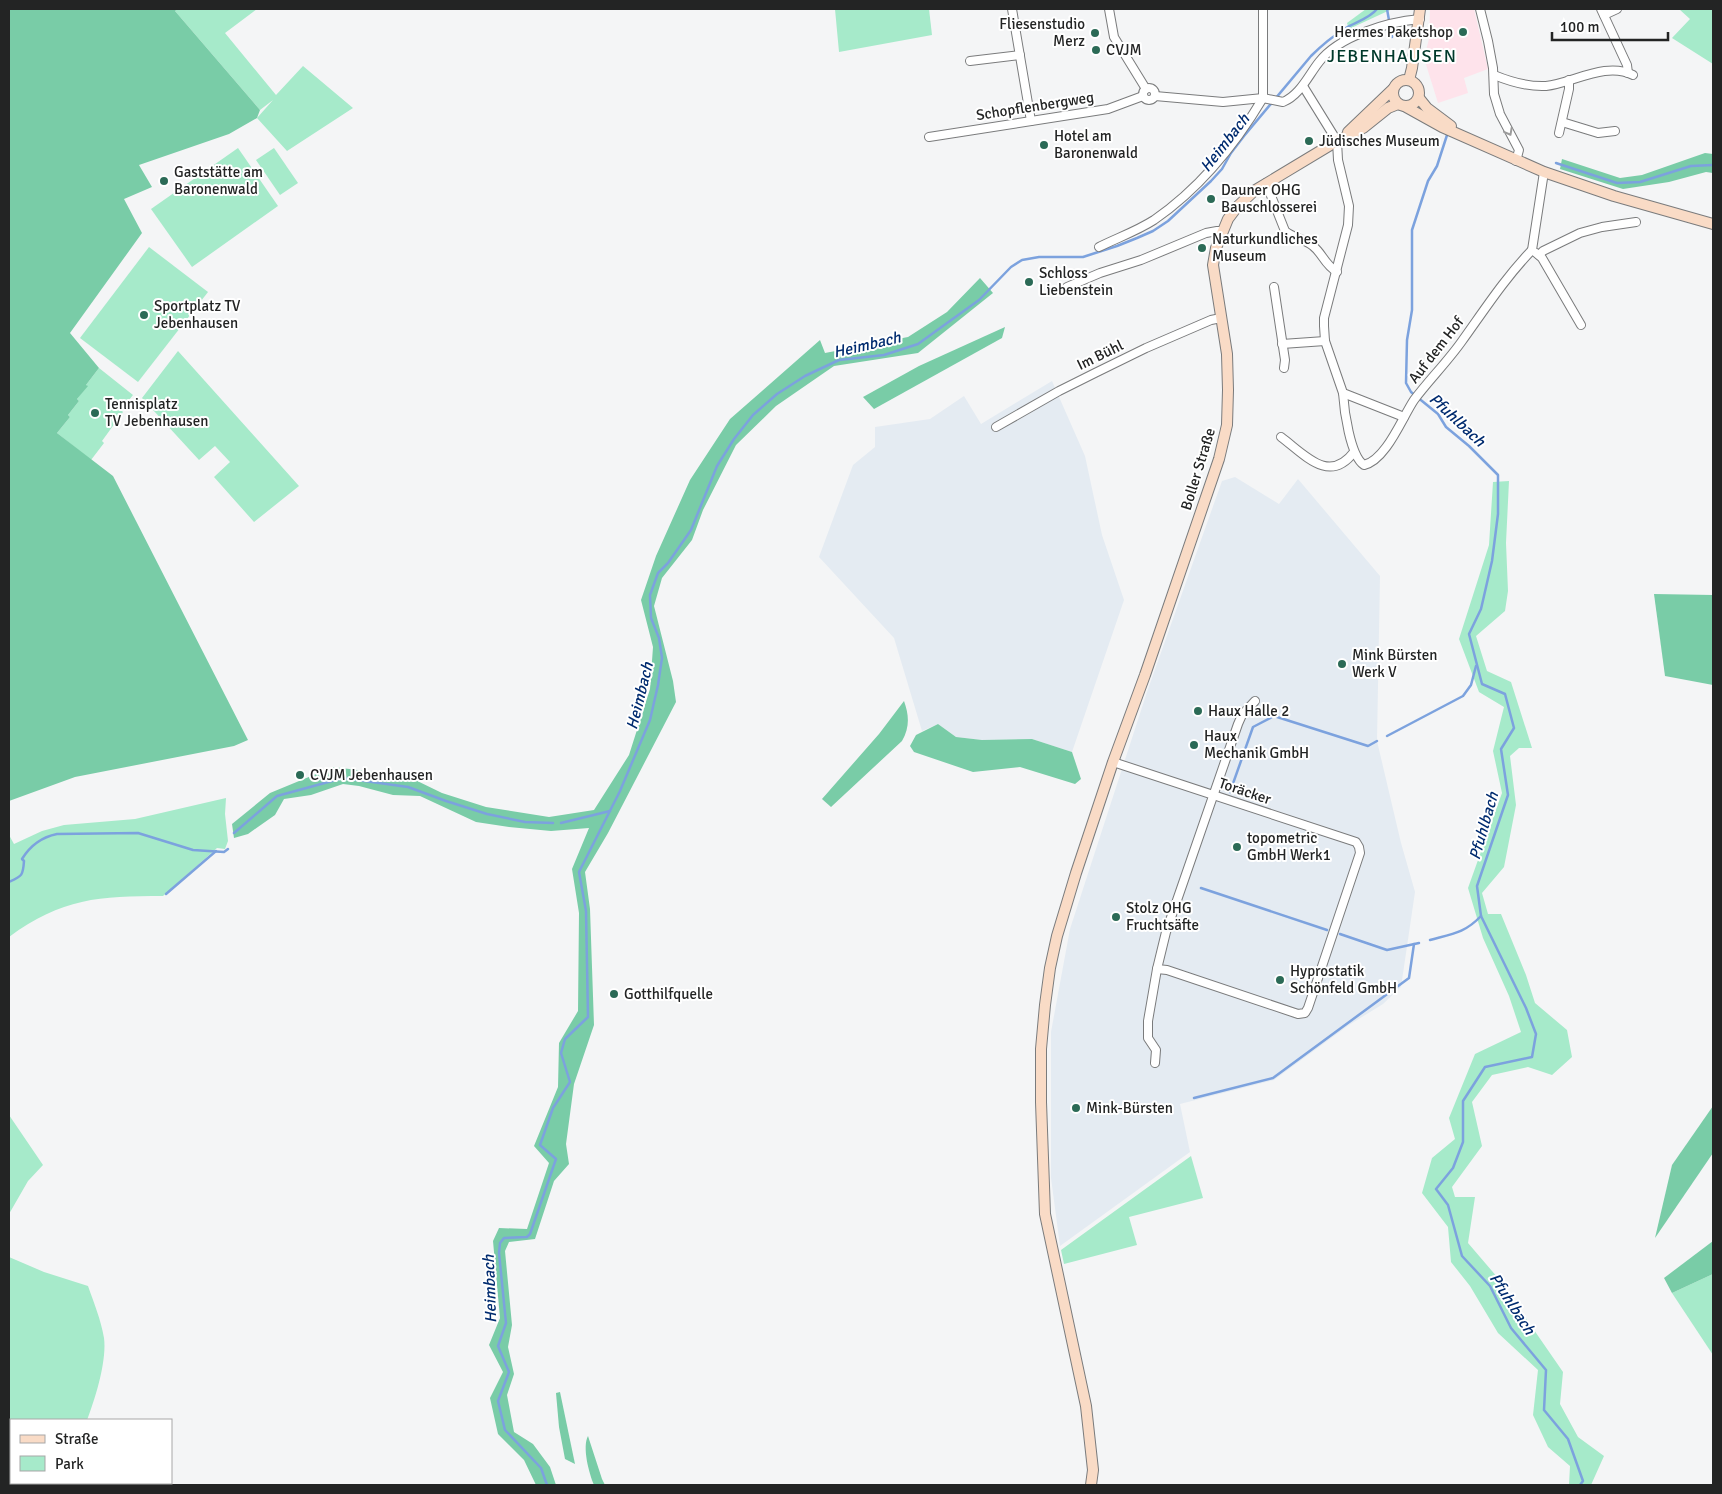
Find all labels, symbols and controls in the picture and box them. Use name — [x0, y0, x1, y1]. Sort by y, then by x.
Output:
scale bar — [1552, 10, 1668, 42]
place label: Fliesenstudio Merz — [999, 15, 1085, 50]
text: 100 m — [1560, 18, 1600, 36]
place label: Hermes Paketshop — [1334, 23, 1453, 41]
marker: Hermes Paketshop — [1457, 26, 1469, 38]
marker: Fliesenstudio Merz — [1089, 27, 1101, 39]
place label: CVJM — [1106, 41, 1142, 59]
marker: CVJM — [1090, 44, 1102, 56]
district label: JEBENHAUSEN — [1327, 45, 1457, 67]
street label: Schopflenbergweg — [975, 88, 1095, 124]
water label: Heimbach — [1196, 109, 1255, 176]
place label: Hotel am Baronenwald — [1054, 127, 1138, 162]
one-way arrow — [1503, 127, 1513, 136]
place label: Jüdisches Museum — [1319, 132, 1440, 150]
marker: Jüdisches Museum — [1303, 135, 1315, 147]
marker: Hotel am Baronenwald — [1038, 139, 1050, 151]
place label: Gaststätte am Baronenwald — [174, 163, 263, 198]
marker: Gaststätte am Baronenwald — [158, 175, 170, 187]
place label: Dauner OHG Bauschlosserei — [1221, 181, 1317, 216]
marker: Dauner OHG Bauschlosserei — [1205, 193, 1217, 205]
place label: Naturkundliches Museum — [1212, 230, 1318, 265]
marker: Naturkundliches Museum — [1196, 242, 1208, 254]
place label: Schloss Liebenstein — [1039, 264, 1113, 299]
marker: Schloss Liebenstein — [1023, 276, 1035, 288]
place label: Sportplatz TV Jebenhausen — [154, 297, 241, 332]
marker: Sportplatz TV Jebenhausen — [138, 309, 150, 321]
street label: Auf dem Hof — [1405, 313, 1468, 387]
water label: Heimbach — [831, 327, 904, 362]
street label: Im Bühl — [1074, 336, 1126, 374]
water label: Pfuhlbach — [1425, 389, 1490, 452]
place label: Tennisplatz TV Jebenhausen — [105, 395, 208, 430]
marker: Tennisplatz TV Jebenhausen — [89, 407, 101, 419]
street label: Boller Straße — [1177, 426, 1219, 512]
place label: Mink Bürsten Werk V — [1352, 646, 1437, 681]
marker: Mink Bürsten Werk V — [1336, 658, 1348, 670]
water label: Heimbach — [622, 659, 658, 732]
place label: Haux Halle 2 — [1208, 702, 1289, 720]
marker: Haux Halle 2 — [1192, 705, 1204, 717]
place label: Haux Mechanik GmbH — [1204, 727, 1309, 762]
marker: Haux Mechanik GmbH — [1188, 739, 1200, 751]
place label: CVJM Jebenhausen — [310, 766, 433, 784]
marker: CVJM Jebenhausen — [294, 769, 306, 781]
street label: Toräcker — [1216, 774, 1274, 808]
water label: Pfuhlbach — [1465, 789, 1504, 862]
place label: topometric GmbH Werk1 — [1247, 829, 1331, 864]
marker: topometric GmbH Werk1 — [1231, 841, 1243, 853]
place label: Stolz OHG Fruchtsäfte — [1126, 899, 1199, 934]
marker: Stolz OHG Fruchtsäfte — [1110, 911, 1122, 923]
place label: Hyprostatik Schönfeld GmbH — [1290, 962, 1397, 997]
marker: Hyprostatik Schönfeld GmbH — [1274, 974, 1286, 986]
place label: Gotthilfquelle — [624, 985, 713, 1003]
marker: Gotthilfquelle — [608, 988, 620, 1000]
place label: Mink-Bürsten — [1086, 1099, 1173, 1117]
marker: Mink-Bürsten — [1070, 1102, 1082, 1114]
water label: Heimbach — [479, 1253, 501, 1324]
water label: Pfuhlbach — [1485, 1269, 1540, 1340]
legend — [10, 1419, 172, 1484]
text: Straße — [55, 1430, 99, 1448]
text: Park — [55, 1455, 84, 1473]

